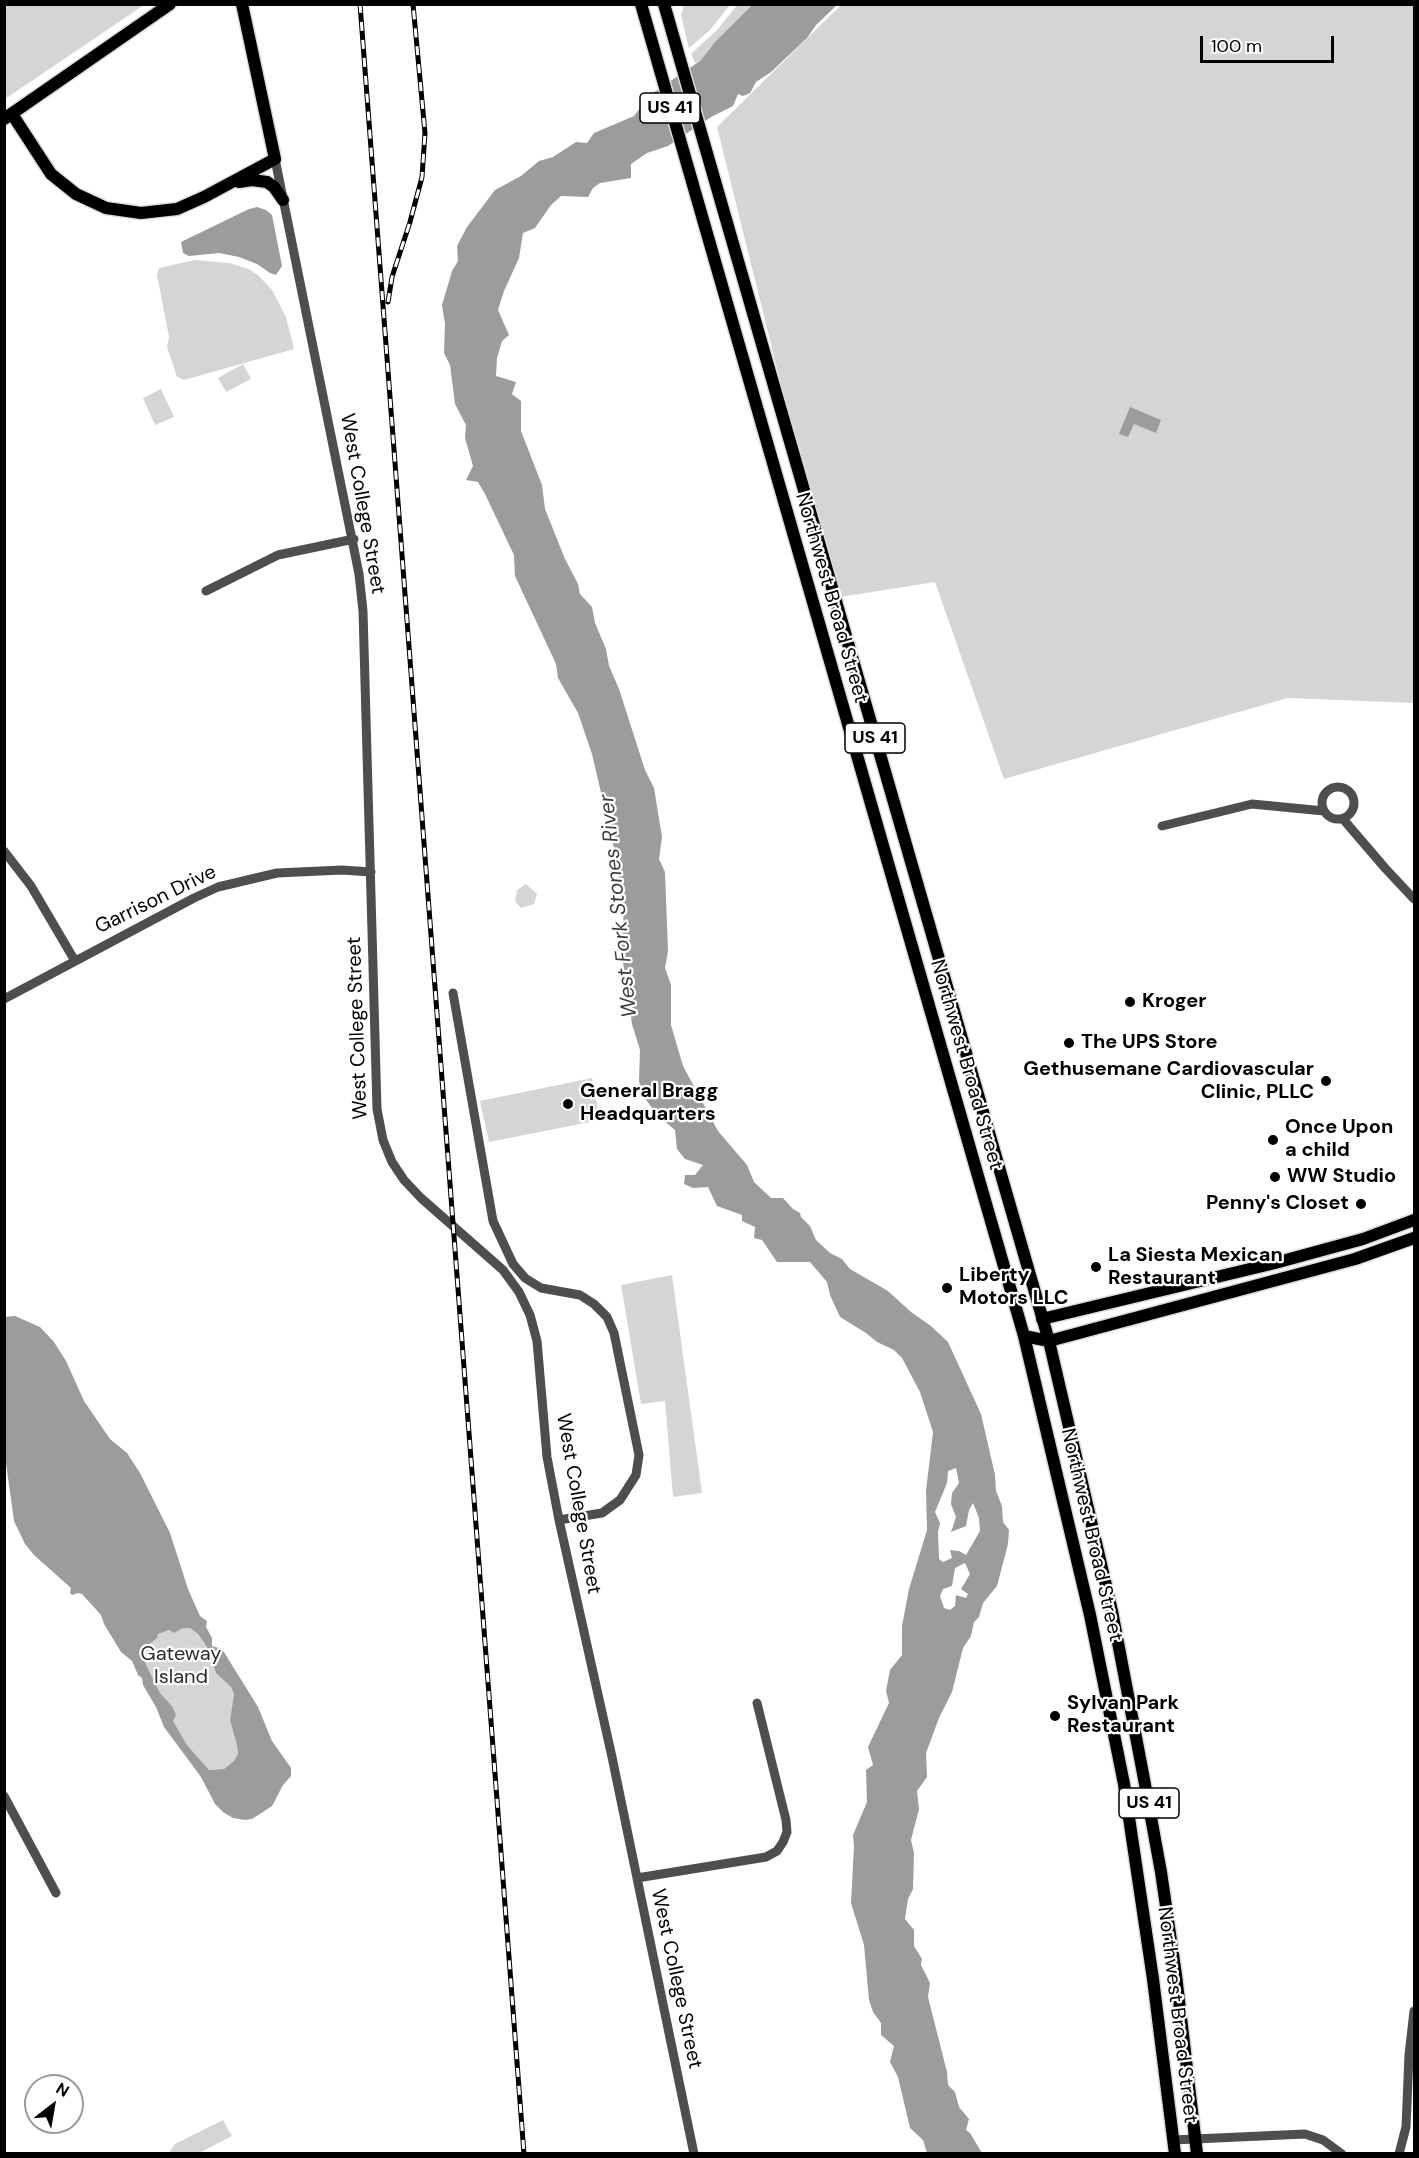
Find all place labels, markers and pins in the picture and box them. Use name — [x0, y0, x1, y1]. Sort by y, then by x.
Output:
place label: Kroger — [1142, 990, 1206, 1014]
marker: Kroger — [1123, 995, 1137, 1009]
place label: The UPS Store — [1081, 1031, 1218, 1055]
marker: The UPS Store — [1062, 1036, 1076, 1050]
place label: Gethusemane Cardiovascular Clinic, PLLC — [1023, 1058, 1314, 1105]
marker: Gethusemane Cardiovascular Clinic, PLLC — [1319, 1074, 1333, 1088]
place label: General Bragg Headquarters — [580, 1080, 718, 1127]
marker: General Bragg Headquarters — [561, 1097, 575, 1111]
place label: Once Upon a child — [1285, 1116, 1393, 1163]
marker: Once Upon a child — [1266, 1133, 1280, 1147]
place label: WW Studio — [1287, 1165, 1396, 1189]
marker: WW Studio — [1268, 1170, 1282, 1184]
place label: Penny's Closet — [1206, 1192, 1349, 1216]
marker: Penny's Closet — [1354, 1197, 1368, 1211]
place label: La Siesta Mexican Restaurant — [1108, 1244, 1283, 1291]
marker: La Siesta Mexican Restaurant — [1089, 1260, 1103, 1274]
place label: Liberty Motors LLC — [959, 1264, 1068, 1311]
marker: Liberty Motors LLC — [940, 1281, 954, 1295]
place label: Sylvan Park Restaurant — [1067, 1692, 1179, 1739]
marker: Sylvan Park Restaurant — [1048, 1709, 1062, 1723]

